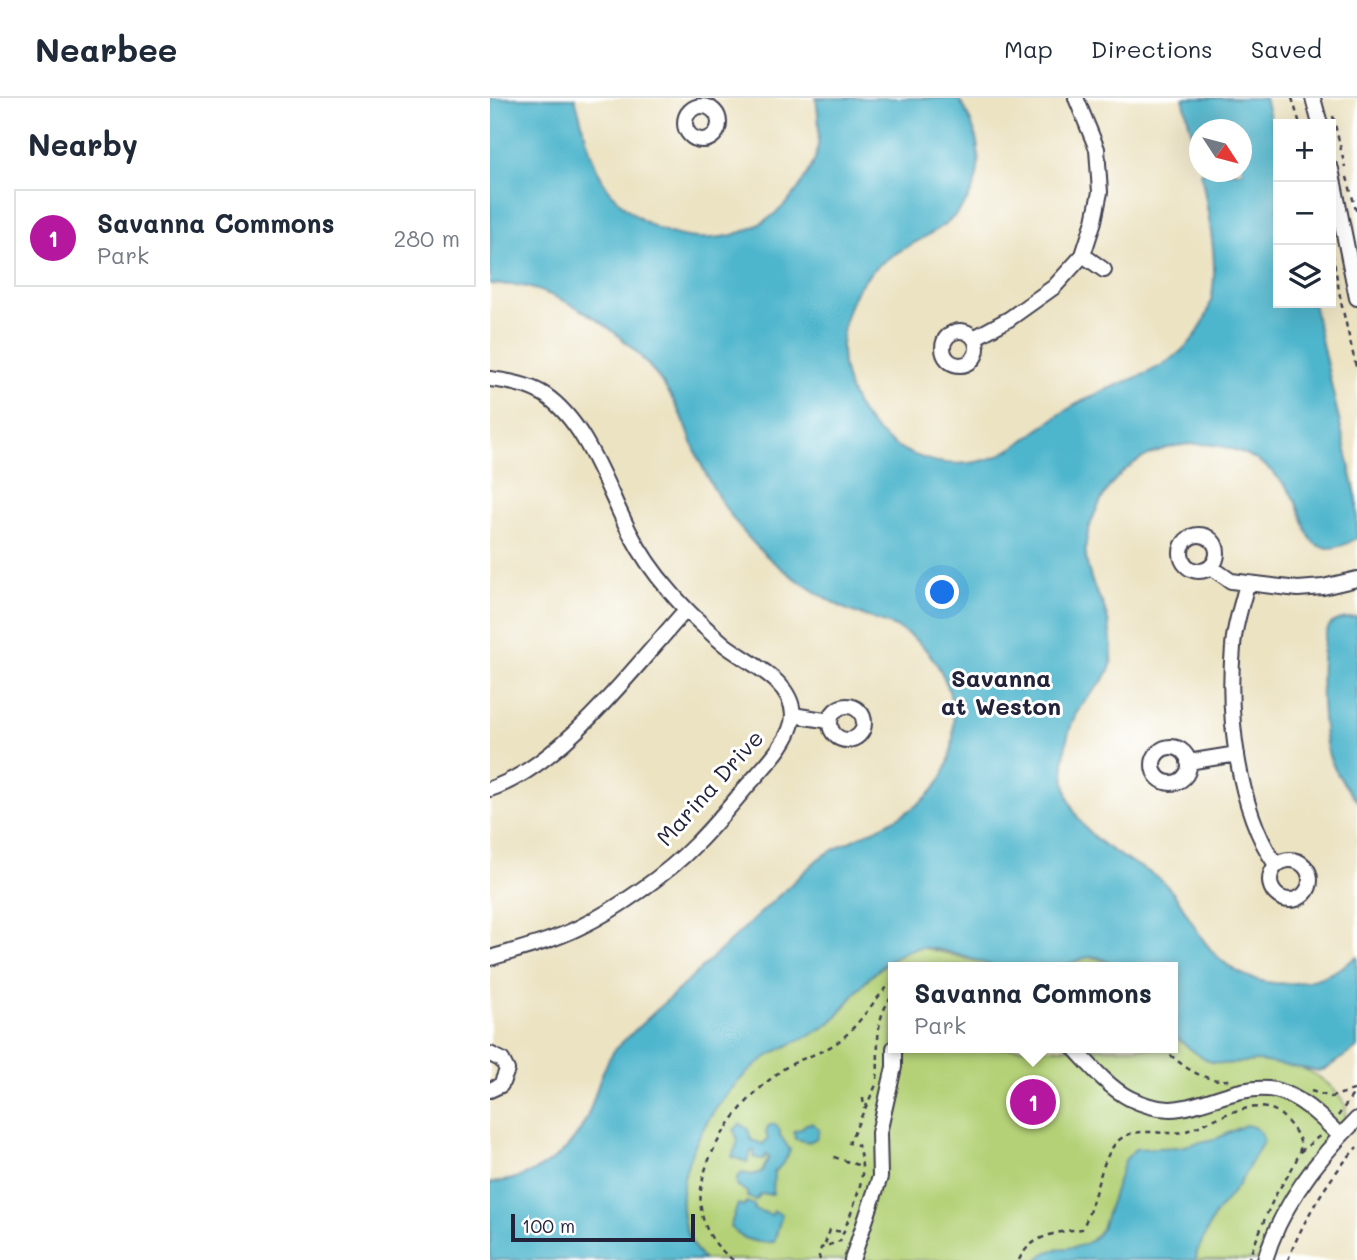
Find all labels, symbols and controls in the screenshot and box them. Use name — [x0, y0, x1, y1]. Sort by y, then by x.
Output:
text: Nearbee — [35, 27, 178, 70]
text: Map — [1004, 33, 1053, 64]
text: Directions — [1091, 33, 1213, 64]
text: Saved — [1251, 33, 1322, 64]
north arrow — [1189, 119, 1252, 182]
map controls — [1273, 119, 1336, 308]
button: + — [1273, 119, 1336, 182]
text: Nearby — [28, 124, 138, 164]
button: − — [1273, 182, 1336, 245]
text: Savanna Commons — [97, 206, 335, 240]
text: 1 — [48, 223, 58, 253]
text: 280 m — [393, 223, 460, 253]
text: Park — [97, 240, 149, 270]
button: layers — [1273, 245, 1336, 308]
your location — [925, 575, 959, 609]
district label: Savanna at Weston — [941, 662, 1061, 721]
street label: Marina Drive — [649, 723, 769, 852]
popup — [888, 962, 1178, 1053]
text: Savanna Commons — [914, 976, 1152, 1010]
text: Park — [914, 1010, 966, 1040]
pin: 1 — [1010, 1076, 1056, 1128]
scale bar — [511, 1211, 695, 1243]
text: 100 m — [522, 1213, 575, 1238]

